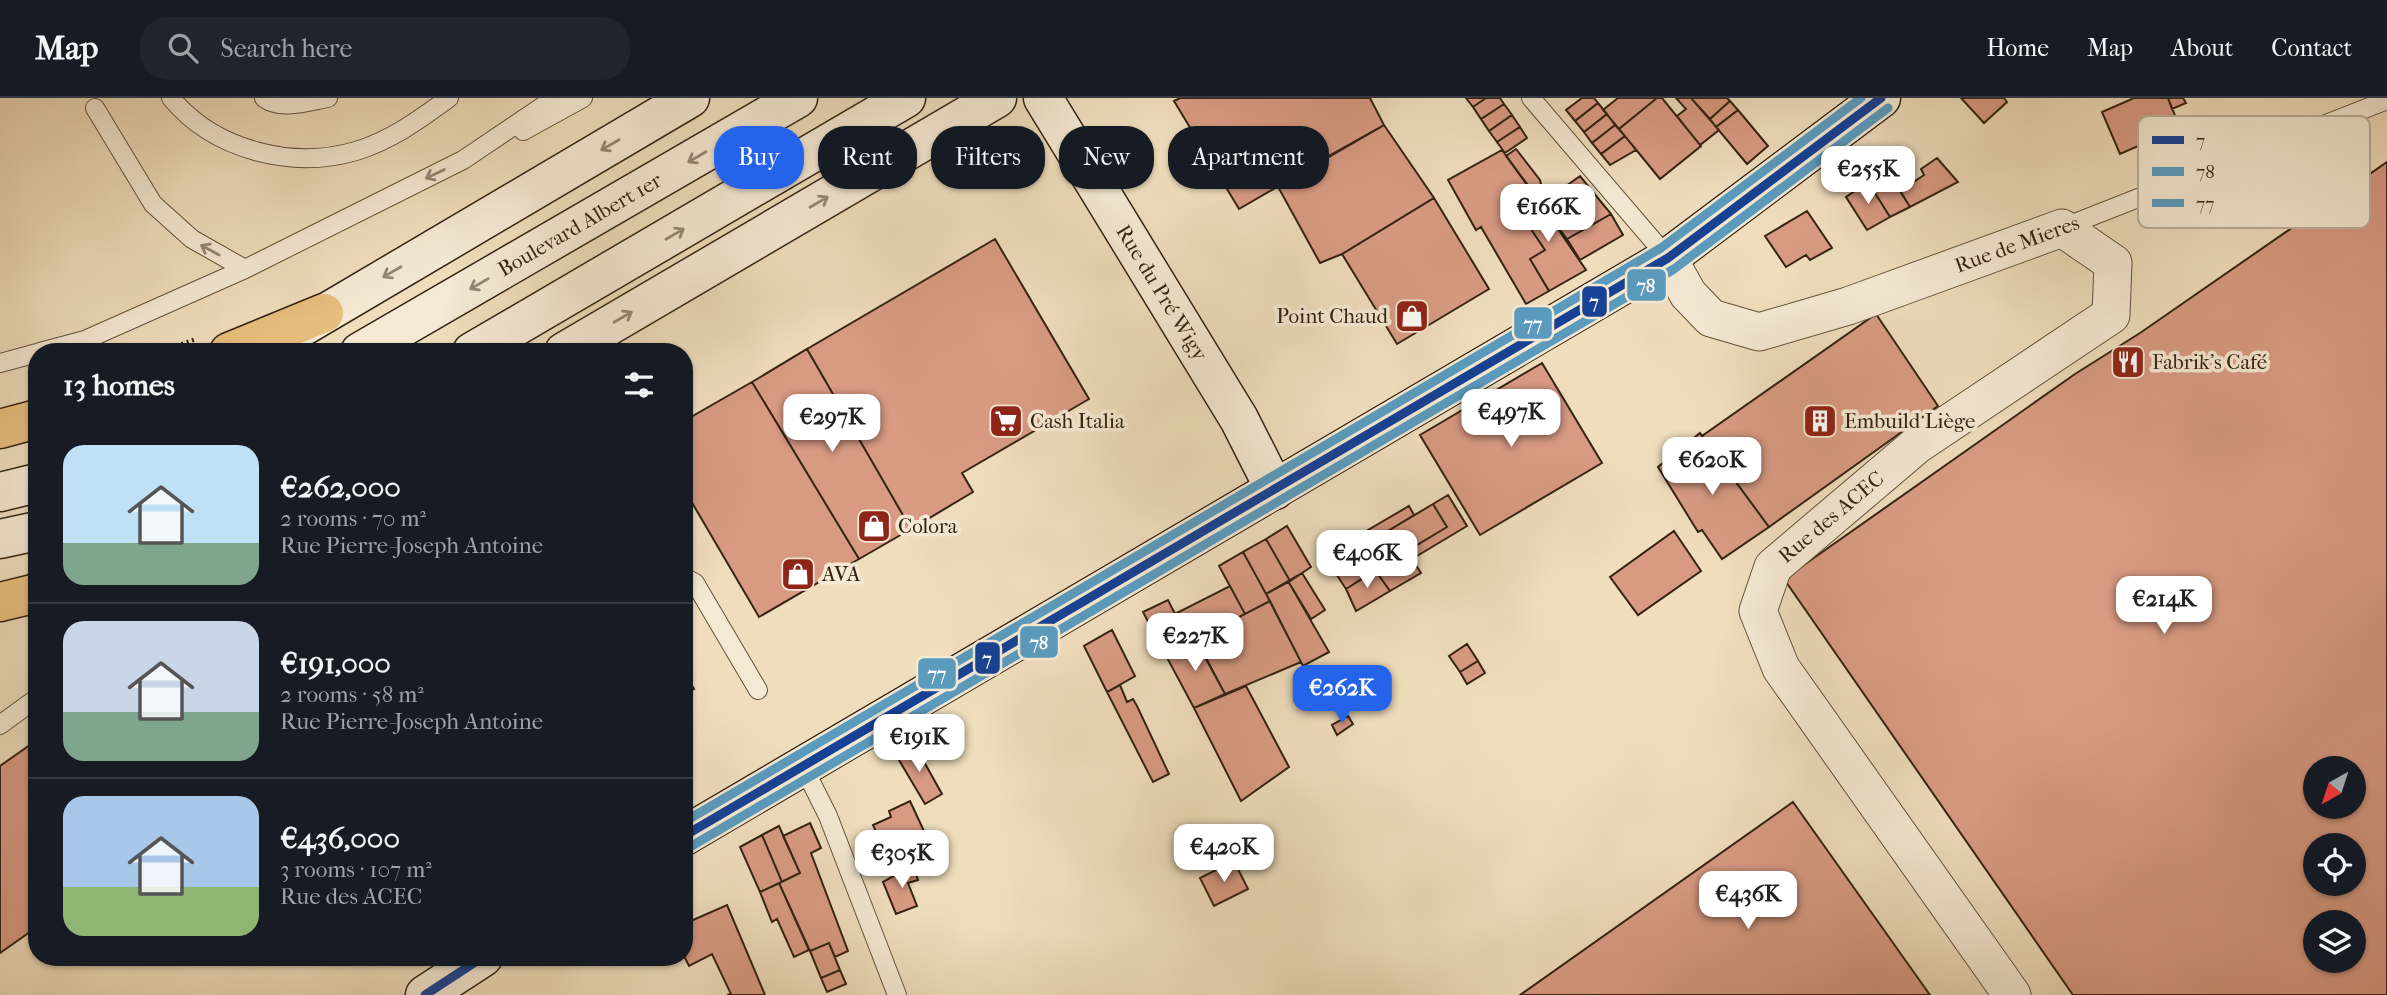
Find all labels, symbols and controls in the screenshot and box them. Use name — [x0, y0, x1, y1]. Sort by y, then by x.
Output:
search box — [140, 17, 630, 80]
text: Map — [35, 29, 98, 68]
icon: search — [164, 29, 202, 67]
text: Search here — [220, 33, 352, 64]
text: Home — [1987, 34, 2049, 62]
text: Map — [2087, 34, 2133, 62]
text: About — [2171, 34, 2233, 62]
text: Contact — [2271, 34, 2352, 62]
legend — [2138, 116, 2370, 228]
chip: Buy — [714, 126, 804, 189]
chip: Rent — [818, 126, 917, 189]
chip: Filters — [931, 126, 1045, 189]
chip: New — [1059, 126, 1154, 189]
chip: Apartment — [1168, 126, 1329, 189]
text: 7 — [2196, 130, 2205, 152]
one-way arrow — [600, 139, 621, 152]
pin: €255K — [1819, 146, 1917, 206]
one-way arrow — [688, 151, 708, 165]
text: €255K — [1837, 155, 1899, 182]
text: 78 — [2196, 161, 2215, 183]
one-way arrow — [425, 168, 446, 182]
street label: Boulevard Albert 1er — [494, 168, 666, 281]
pin: €166K — [1499, 184, 1597, 244]
text: €166K — [1516, 193, 1580, 220]
text: 77 — [2196, 193, 2214, 215]
one-way arrow — [808, 194, 828, 208]
street label: Rue de Mieres — [1952, 210, 2083, 278]
street label: Rue du Pré Wigy — [1111, 220, 1213, 366]
one-way arrow — [664, 227, 684, 241]
one-way arrow — [201, 242, 221, 256]
one-way arrow — [383, 266, 403, 280]
line badge: 78 — [1626, 268, 1667, 302]
text: 78 — [1636, 275, 1655, 297]
one-way arrow — [470, 277, 490, 291]
line badge: 7 — [1581, 285, 1608, 318]
text: 7 — [1588, 291, 1599, 313]
shop icon: Point Chaud — [1393, 297, 1431, 335]
place label: Point Chaud — [1276, 304, 1389, 328]
line badge: 77 — [1513, 306, 1553, 340]
one-way arrow — [612, 310, 632, 324]
text: 77 — [1523, 313, 1542, 335]
restaurant icon: Fabrik's Café — [2109, 343, 2147, 381]
place label: Fabrik's Café — [2152, 350, 2267, 374]
icon: filters — [620, 366, 658, 404]
text: 13 homes — [63, 368, 175, 403]
pin: €497K — [1462, 390, 1560, 449]
pin: €297K — [783, 394, 881, 454]
text: €497K — [1477, 398, 1545, 425]
supermarket icon: Cash Italia — [987, 402, 1025, 440]
building icon: Embuild Liège — [1801, 402, 1839, 440]
text: €297K — [799, 403, 865, 430]
place label: Cash Italia — [1030, 409, 1125, 433]
place label: Embuild Liège — [1844, 409, 1975, 433]
pin: €620K — [1663, 438, 1761, 497]
text: €620K — [1678, 446, 1746, 473]
street label: Rue des ACEC — [1774, 466, 1888, 568]
text: €262,000 — [280, 470, 401, 505]
icon: home — [119, 473, 203, 557]
text: 2 rooms · 70 m² — [280, 505, 426, 532]
shop icon: Colora — [855, 507, 893, 545]
place label: Colora — [898, 514, 958, 538]
pin: €406K — [1318, 531, 1416, 590]
text: Rue Pierre-Joseph Antoine — [280, 532, 543, 559]
text: €406K — [1332, 539, 1402, 566]
shop icon: AVA — [779, 555, 817, 593]
place label: AVA — [821, 562, 861, 586]
pin: €214K — [2115, 576, 2213, 636]
text: €214K — [2132, 585, 2196, 612]
pin: €227K — [1146, 614, 1244, 673]
text: €227K — [1162, 622, 1228, 649]
line badge: 78 — [1019, 625, 1059, 659]
text: 78 — [1029, 632, 1048, 654]
line badge: 7 — [974, 641, 1001, 675]
text: €191,000 — [280, 646, 391, 681]
text: 7 — [981, 648, 992, 670]
icon: home — [119, 649, 203, 733]
line badge: 77 — [917, 657, 957, 690]
text: 77 — [927, 663, 946, 685]
pin: €262K — [1293, 666, 1391, 725]
text: €262K — [1309, 674, 1375, 701]
text: 2 rooms · 58 m² — [280, 681, 424, 708]
text: Rue Pierre-Joseph Antoine — [280, 708, 543, 735]
pin: €191K — [870, 714, 968, 774]
text: €191K — [890, 723, 948, 750]
north arrow — [2303, 756, 2366, 819]
map controls — [2303, 756, 2366, 973]
text: €436,000 — [280, 821, 400, 856]
icon: home — [119, 824, 203, 908]
pin: €420K — [1175, 824, 1273, 884]
pin: €305K — [853, 830, 951, 890]
text: €420K — [1190, 833, 1258, 860]
button: locate — [2303, 833, 2366, 896]
text: €305K — [871, 839, 933, 866]
text: 3 rooms · 107 m² — [280, 856, 432, 883]
pin: €436K — [1699, 872, 1797, 931]
text: €436K — [1715, 880, 1781, 907]
text: Rue des ACEC — [280, 883, 422, 910]
button: layers — [2303, 910, 2366, 973]

